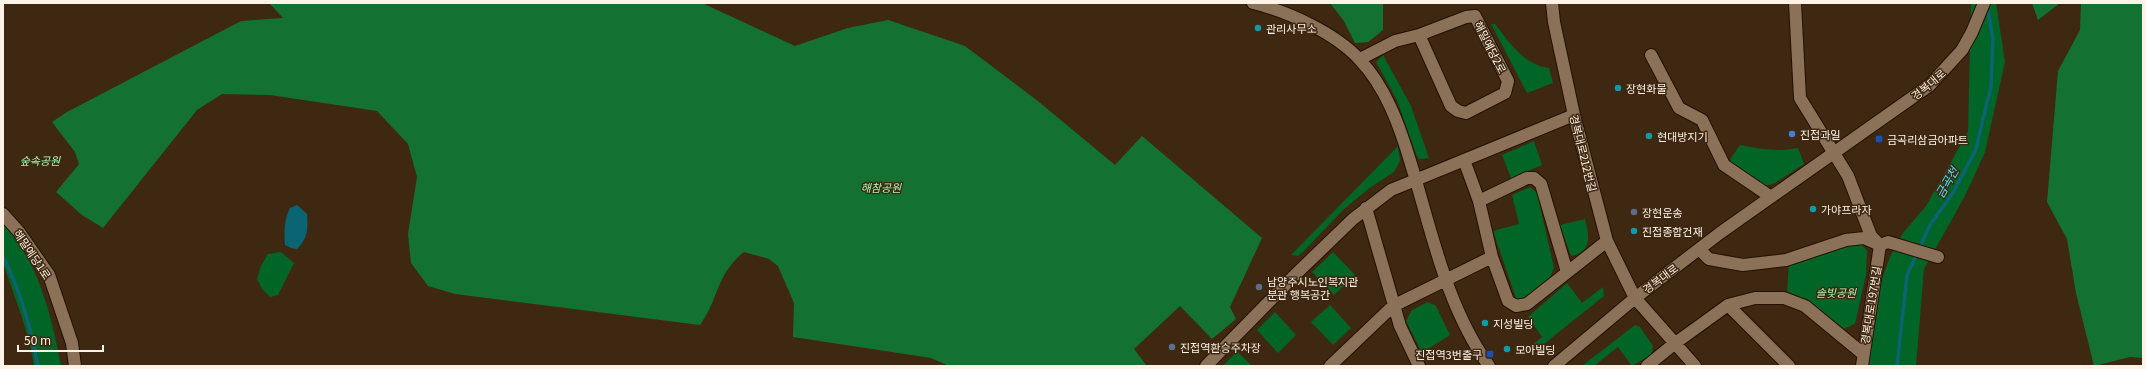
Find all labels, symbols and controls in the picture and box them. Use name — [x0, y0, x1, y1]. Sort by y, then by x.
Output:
street label: 해밀예당2로 — [1471, 18, 1511, 76]
place label: 관리사무소 — [1266, 20, 1317, 36]
marker: 관리사무소 — [1253, 23, 1263, 33]
street label: 경복대로 — [1907, 65, 1949, 103]
place label: 장현화물 — [1626, 80, 1666, 96]
marker: 장현화물 — [1613, 83, 1623, 93]
street label: 경복대로212번길 — [1567, 113, 1601, 193]
place label: 진접과일 — [1800, 126, 1840, 142]
place label: 현대방지기 — [1657, 128, 1708, 144]
marker: 진접과일 — [1787, 129, 1797, 139]
marker: 현대방지기 — [1644, 131, 1654, 141]
place label: 금곡리삼금아파트 — [1887, 131, 1968, 147]
marker: 금곡리삼금아파트 — [1874, 134, 1884, 144]
park label: 숲속공원 — [20, 152, 61, 168]
water label: 금곡천 — [1930, 162, 1963, 201]
park label: 해참공원 — [861, 179, 902, 195]
place label: 가야프라자 — [1821, 201, 1872, 217]
place label: 장현운송 — [1642, 204, 1682, 220]
marker: 가야프라자 — [1808, 204, 1818, 214]
marker: 장현운송 — [1629, 207, 1639, 217]
place label: 진접종합건재 — [1642, 223, 1703, 239]
street label: 해밀예당1로 — [11, 226, 55, 282]
marker: 진접종합건재 — [1629, 226, 1639, 236]
street label: 경복대로 — [1639, 259, 1681, 297]
street label: 경복대로197번길 — [1856, 265, 1884, 345]
place label: 남양주시노인복지관 분관 행복공간 — [1267, 273, 1358, 302]
marker: 남양주시노인복지관 분관 행복공간 — [1254, 282, 1264, 292]
park label: 솔빛공원 — [1816, 284, 1857, 300]
place label: 지성빌딩 — [1493, 315, 1533, 331]
marker: 지성빌딩 — [1480, 318, 1490, 328]
scale bar — [18, 327, 103, 353]
text: 50 m — [24, 331, 51, 348]
place label: 진접역환승주차장 — [1180, 339, 1261, 355]
place label: 모아빌딩 — [1515, 341, 1555, 357]
marker: 진접역환승주차장 — [1167, 342, 1177, 352]
marker: 모아빌딩 — [1502, 344, 1512, 354]
place label: 진접역3번출구 — [1415, 346, 1482, 362]
marker: 진접역3번출구 — [1485, 349, 1495, 359]

